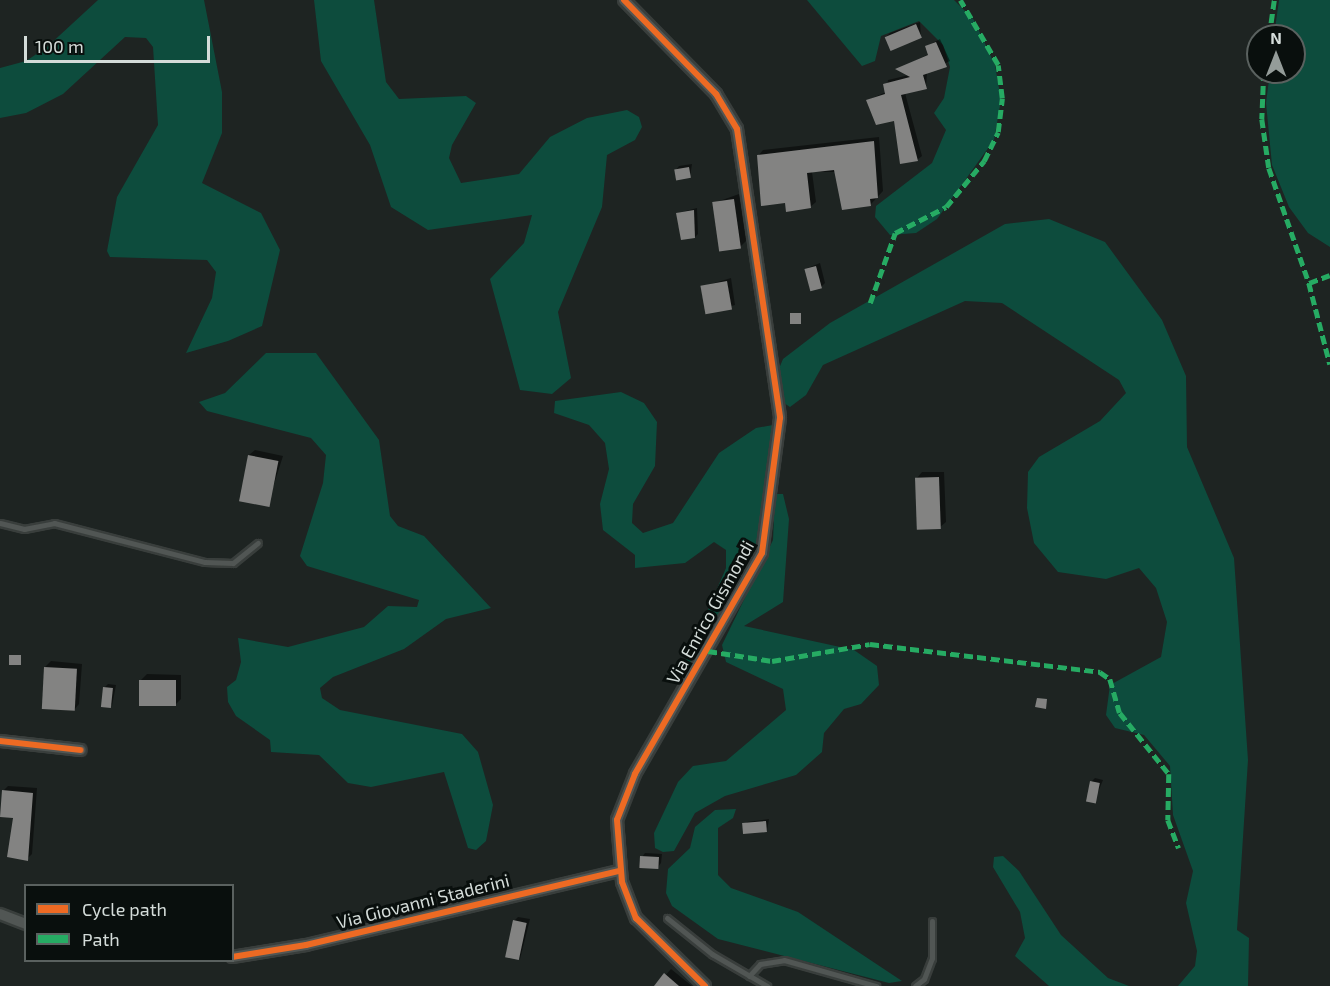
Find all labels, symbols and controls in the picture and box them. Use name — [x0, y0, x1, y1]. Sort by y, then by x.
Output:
scale bar — [27, 24, 213, 62]
north arrow — [1246, 24, 1306, 84]
text: N — [1270, 28, 1282, 47]
text: 100 m — [35, 35, 84, 57]
street label: Via Enrico Gismondi — [662, 537, 758, 687]
street label: Via Giovanni Staderini — [334, 869, 512, 933]
legend — [24, 884, 234, 962]
text: Cycle path — [82, 898, 167, 920]
text: Path — [82, 928, 120, 950]

